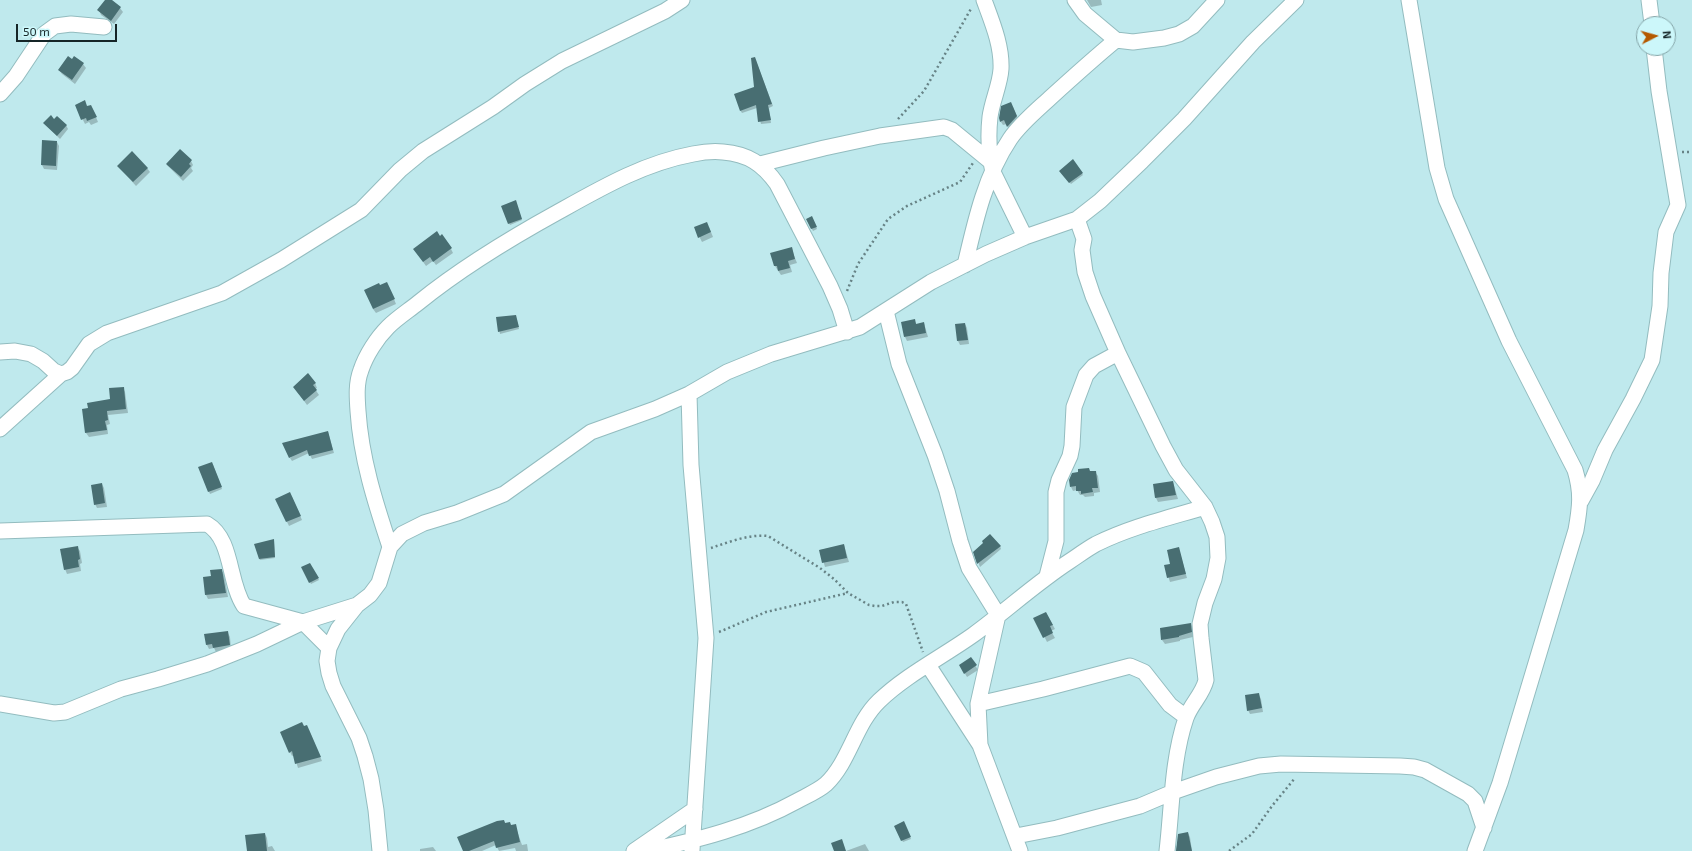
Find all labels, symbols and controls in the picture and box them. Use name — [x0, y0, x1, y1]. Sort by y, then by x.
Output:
scale bar — [18, 16, 119, 42]
north arrow — [1636, 16, 1676, 56]
text: 50 m — [23, 24, 50, 38]
text: N — [1661, 30, 1674, 39]

